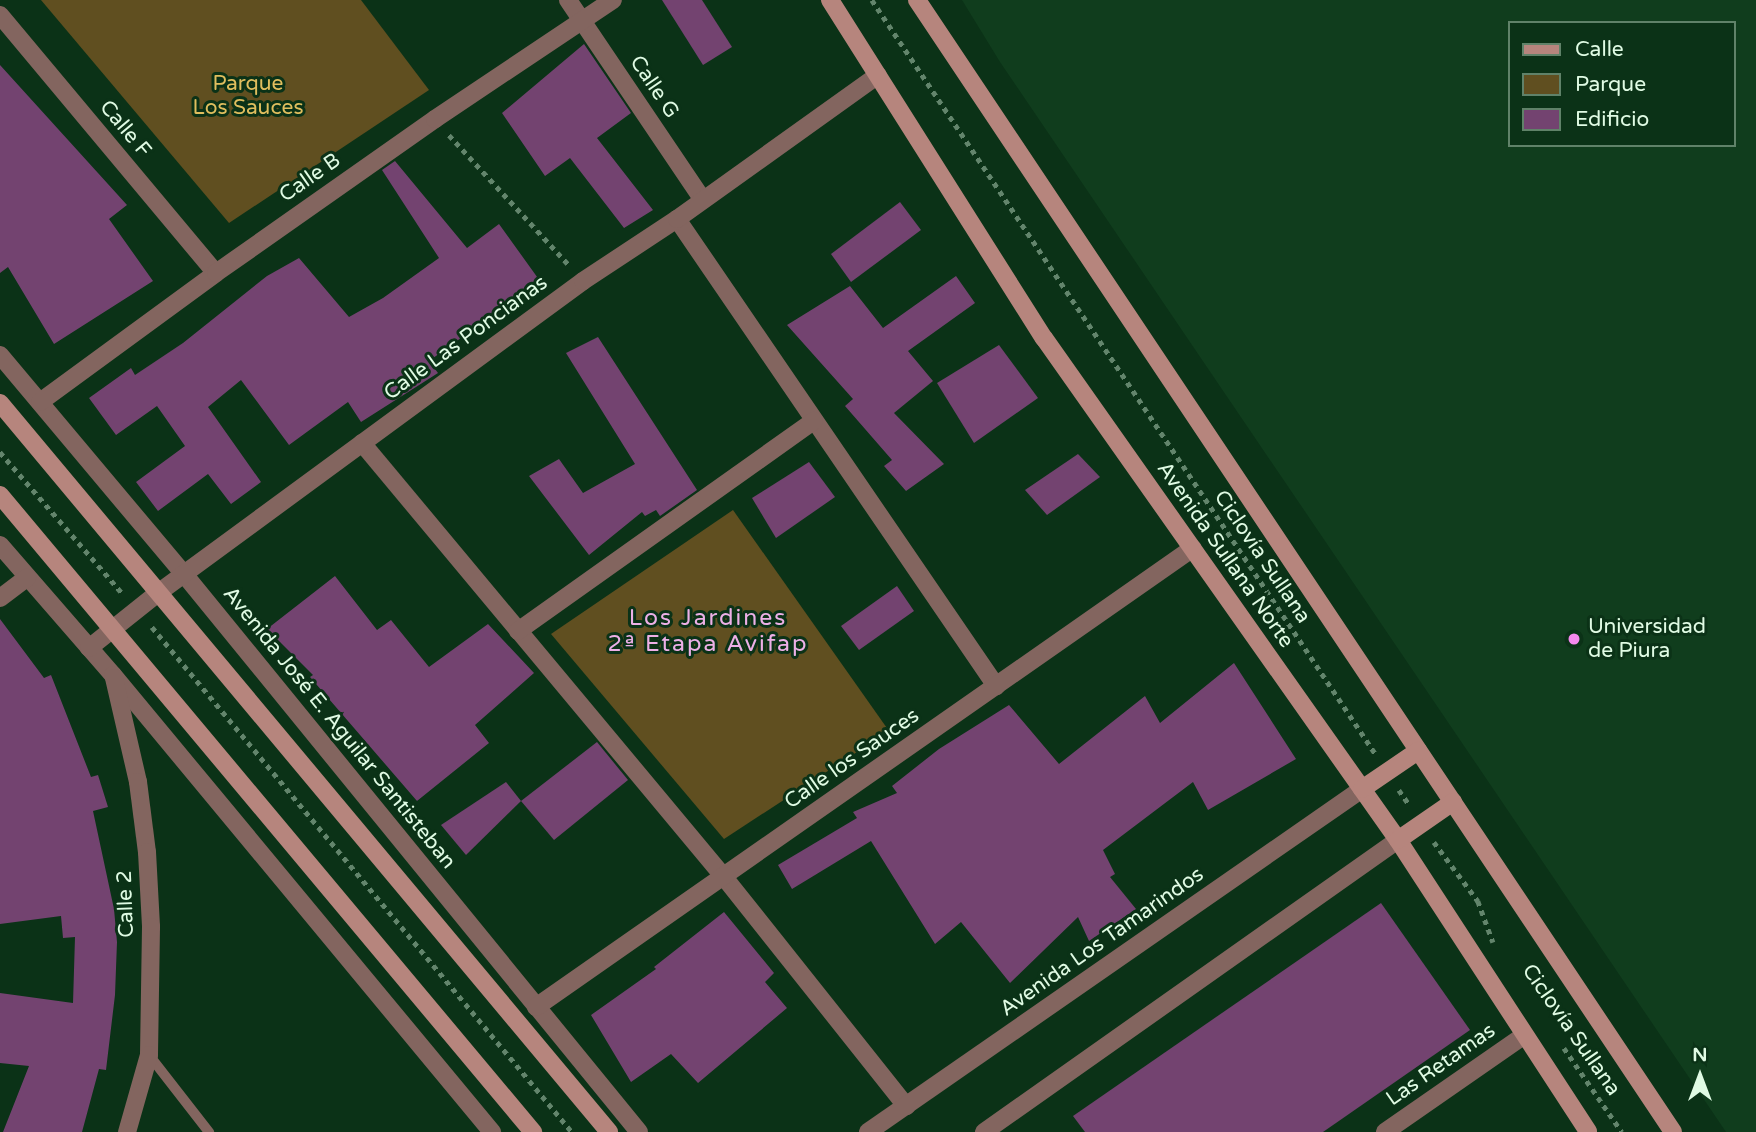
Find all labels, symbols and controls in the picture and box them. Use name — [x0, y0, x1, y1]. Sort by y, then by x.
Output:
legend — [1508, 21, 1735, 147]
text: Calle — [1575, 37, 1624, 62]
street label: Calle G — [624, 51, 684, 123]
park label: Parque Los Sauces — [193, 71, 303, 121]
text: Parque — [1575, 72, 1646, 97]
street label: Calle F — [94, 95, 156, 163]
text: Edificio — [1575, 107, 1649, 132]
street label: Calle B — [275, 148, 345, 208]
street label: Calle Las Poncianas — [379, 270, 553, 406]
street label: Avenida Sullana Norte — [1151, 457, 1299, 653]
street label: Ciclovía Sullana — [1208, 486, 1316, 628]
street label: Avenida José E. Aguilar Santisteban — [217, 582, 461, 874]
district label: Los Jardines 2ª Etapa Avifap — [622, 604, 794, 658]
place label: Universidad de Piura — [1588, 614, 1706, 664]
marker: Universidad de Piura — [1566, 631, 1582, 647]
street label: Calle los Sauces — [780, 703, 924, 815]
street label: Avenida Los Tamarindos — [995, 862, 1209, 1022]
street label: Calle 2 — [112, 870, 140, 938]
street label: Ciclovía Sullana — [1516, 959, 1626, 1101]
street label: Las Retamas — [1382, 1018, 1500, 1112]
north arrow — [1665, 1041, 1735, 1111]
text: N — [1692, 1044, 1708, 1066]

